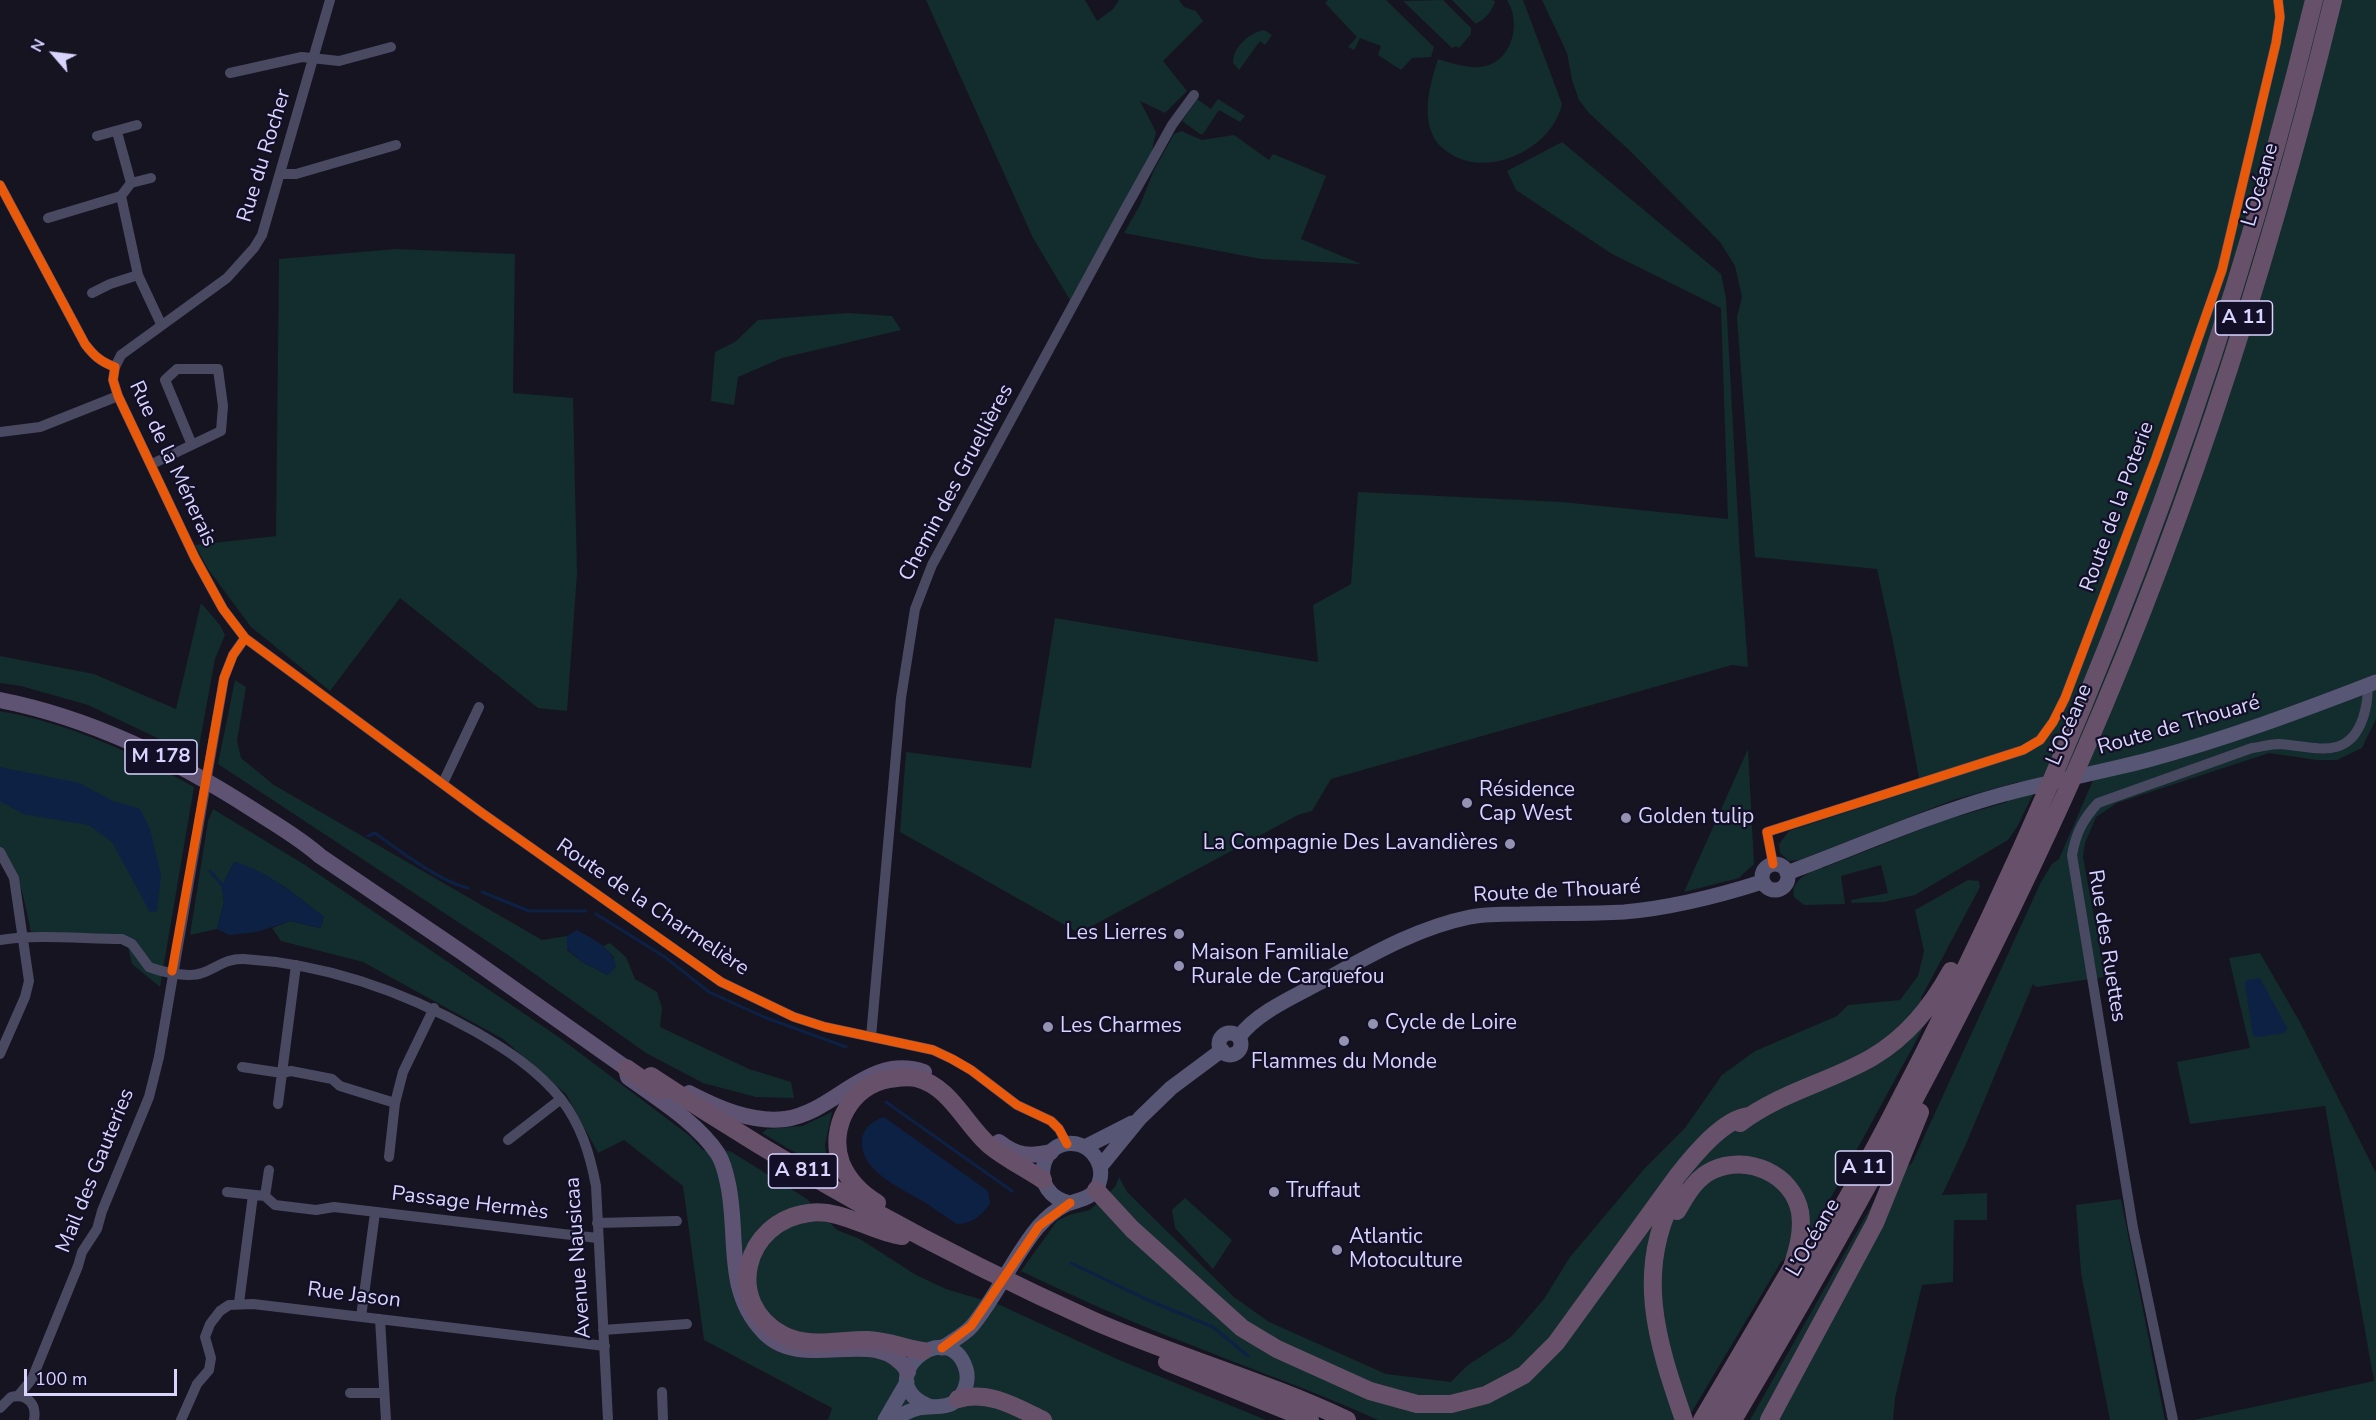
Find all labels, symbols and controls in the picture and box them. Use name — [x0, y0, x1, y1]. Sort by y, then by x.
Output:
north arrow — [24, 24, 84, 84]
text: N — [26, 35, 51, 56]
street label: Rue du Rocher — [233, 87, 297, 225]
street label: L’Océane — [2237, 140, 2285, 230]
road number: A 11 — [2216, 301, 2272, 335]
street label: Rue de la Ménerais — [123, 377, 221, 551]
street label: Chemin des Gruellières — [894, 380, 1020, 586]
street label: Route de la Poterie — [2076, 419, 2160, 595]
street label: L’Océane — [2042, 681, 2098, 769]
street label: Route de Thouaré — [2095, 691, 2263, 761]
road number: M 178 — [125, 740, 197, 774]
place label: Résidence Cap West — [1479, 778, 1575, 828]
marker: Résidence Cap West — [1460, 796, 1474, 810]
place label: Golden tulip — [1638, 805, 1754, 831]
marker: Golden tulip — [1619, 811, 1633, 825]
place label: La Compagnie Des Lavandières — [1203, 831, 1498, 857]
street label: Route de la Charmelière — [551, 834, 753, 982]
marker: La Compagnie Des Lavandières — [1503, 837, 1517, 851]
street label: Rue des Ruettes — [2082, 868, 2130, 1024]
street label: Route de Thouaré — [1473, 875, 1641, 909]
place label: Les Lierres — [1065, 921, 1167, 947]
marker: Les Lierres — [1172, 927, 1186, 941]
place label: Maison Familiale Rurale de Carquefou — [1191, 941, 1385, 991]
marker: Maison Familiale Rurale de Carquefou — [1172, 959, 1186, 973]
place label: Cycle de Loire — [1385, 1011, 1517, 1037]
place label: Les Charmes — [1060, 1014, 1182, 1040]
marker: Cycle de Loire — [1366, 1017, 1380, 1031]
marker: Les Charmes — [1041, 1020, 1055, 1034]
marker: Flammes du Monde — [1337, 1034, 1351, 1048]
place label: Flammes du Monde — [1251, 1050, 1437, 1076]
street label: Mail des Gauteries — [52, 1085, 140, 1257]
road number: A 11 — [1836, 1151, 1892, 1185]
road number: A 811 — [768, 1154, 838, 1188]
street label: Avenue Nausicaa — [561, 1176, 597, 1340]
place label: Truffaut — [1286, 1179, 1360, 1205]
street label: Passage Hermès — [390, 1182, 550, 1226]
marker: Truffaut — [1267, 1185, 1281, 1199]
street label: L’Océane — [1782, 1195, 1846, 1281]
place label: Atlantic Motoculture — [1349, 1225, 1463, 1275]
marker: Atlantic Motoculture — [1330, 1243, 1344, 1257]
street label: Rue Jason — [306, 1278, 402, 1314]
scale bar — [27, 1357, 180, 1395]
text: 100 m — [35, 1367, 87, 1391]

